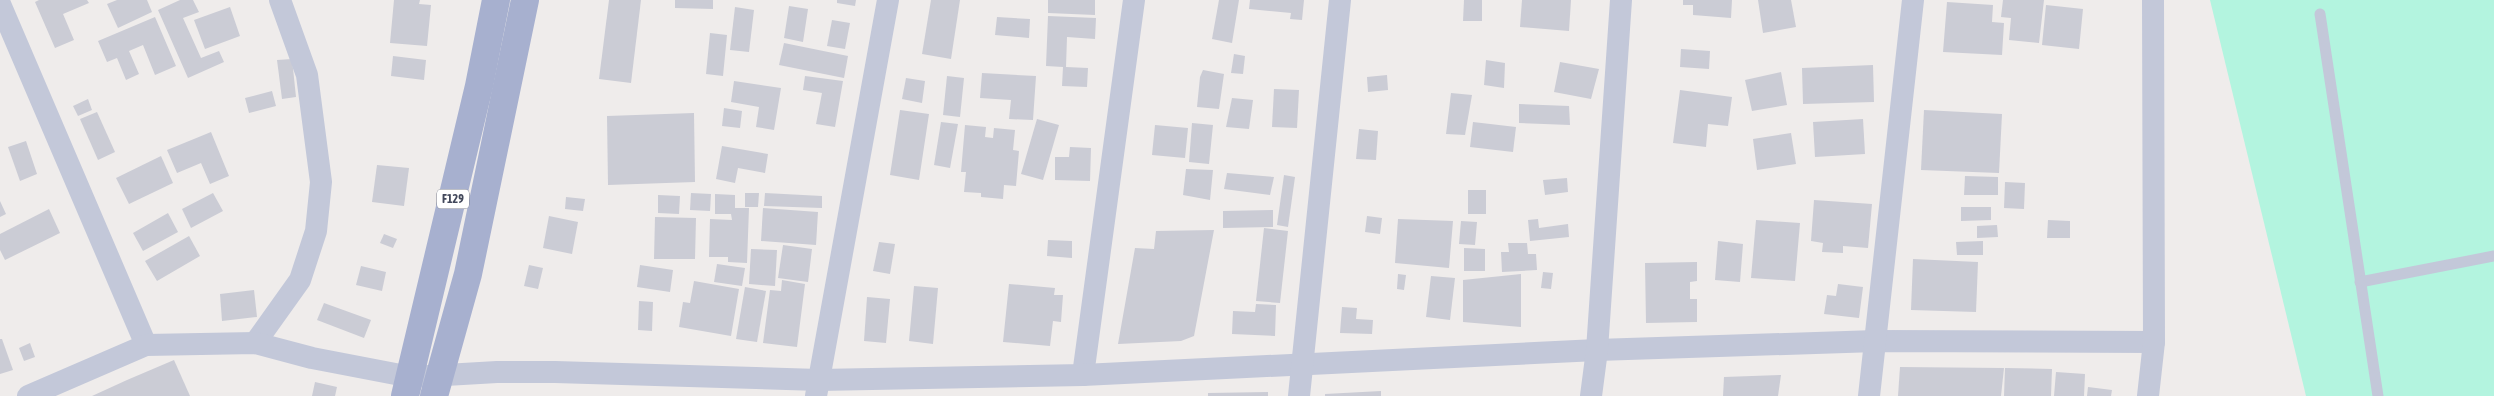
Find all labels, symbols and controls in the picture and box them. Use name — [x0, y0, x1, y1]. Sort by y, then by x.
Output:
road number: F129 — [437, 190, 469, 208]

